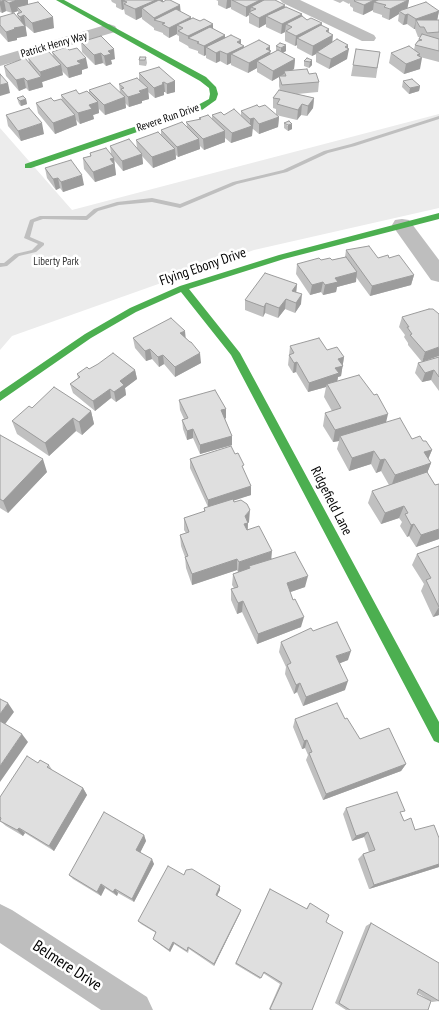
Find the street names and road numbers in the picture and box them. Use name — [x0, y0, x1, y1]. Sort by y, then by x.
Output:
street label: Patrick Henry Way — [19, 29, 89, 61]
street label: Revere Run Drive — [135, 101, 201, 135]
street label: Flying Ebony Drive — [158, 244, 248, 290]
street label: Ridgefield Lane — [306, 464, 356, 538]
street label: Belmere Drive — [29, 937, 105, 995]

